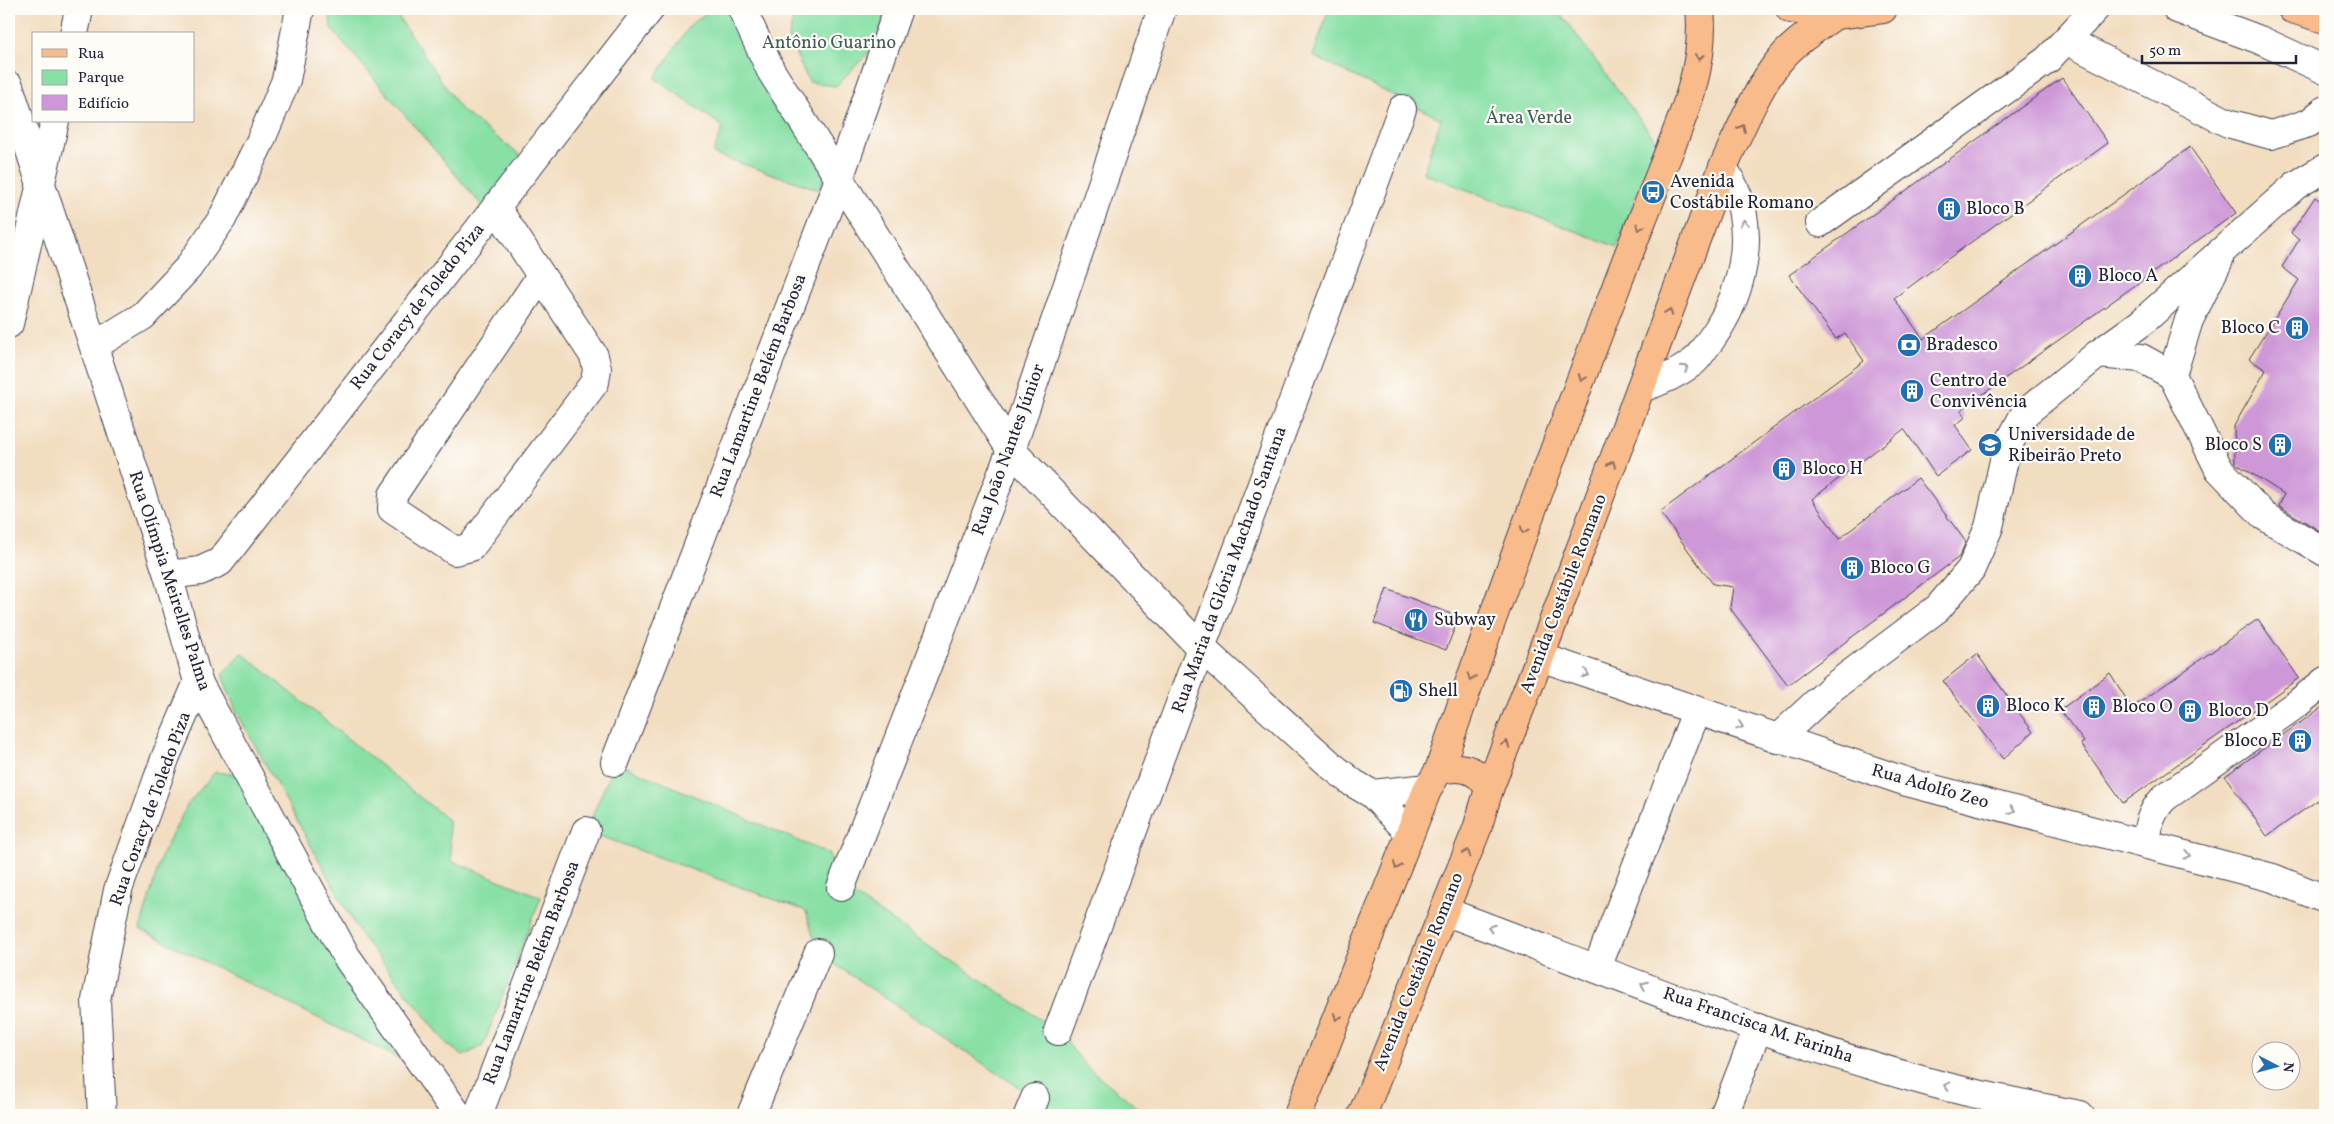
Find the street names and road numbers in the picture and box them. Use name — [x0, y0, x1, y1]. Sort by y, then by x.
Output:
street label: Rua Coracy de Toledo Piza — [345, 218, 491, 396]
street label: Rua Lamartine Belém Barbosa — [705, 270, 813, 502]
street label: Rua João Nantes Júnior — [966, 360, 1052, 539]
street label: Rua Maria da Glória Machado Santana — [1166, 423, 1294, 717]
street label: Rua Olímpia Meirelles Palma — [122, 468, 216, 694]
street label: Avenida Costábile Romano — [1514, 490, 1614, 698]
street label: Rua Coracy de Toledo Piza — [104, 708, 198, 910]
street label: Rua Adolfo Zeo — [1868, 758, 1992, 816]
street label: Rua Lamartine Belém Barbosa — [478, 857, 586, 1089]
street label: Avenida Costábile Romano — [1368, 869, 1470, 1075]
street label: Rua Francisca M. Farinha — [1659, 982, 1857, 1070]

